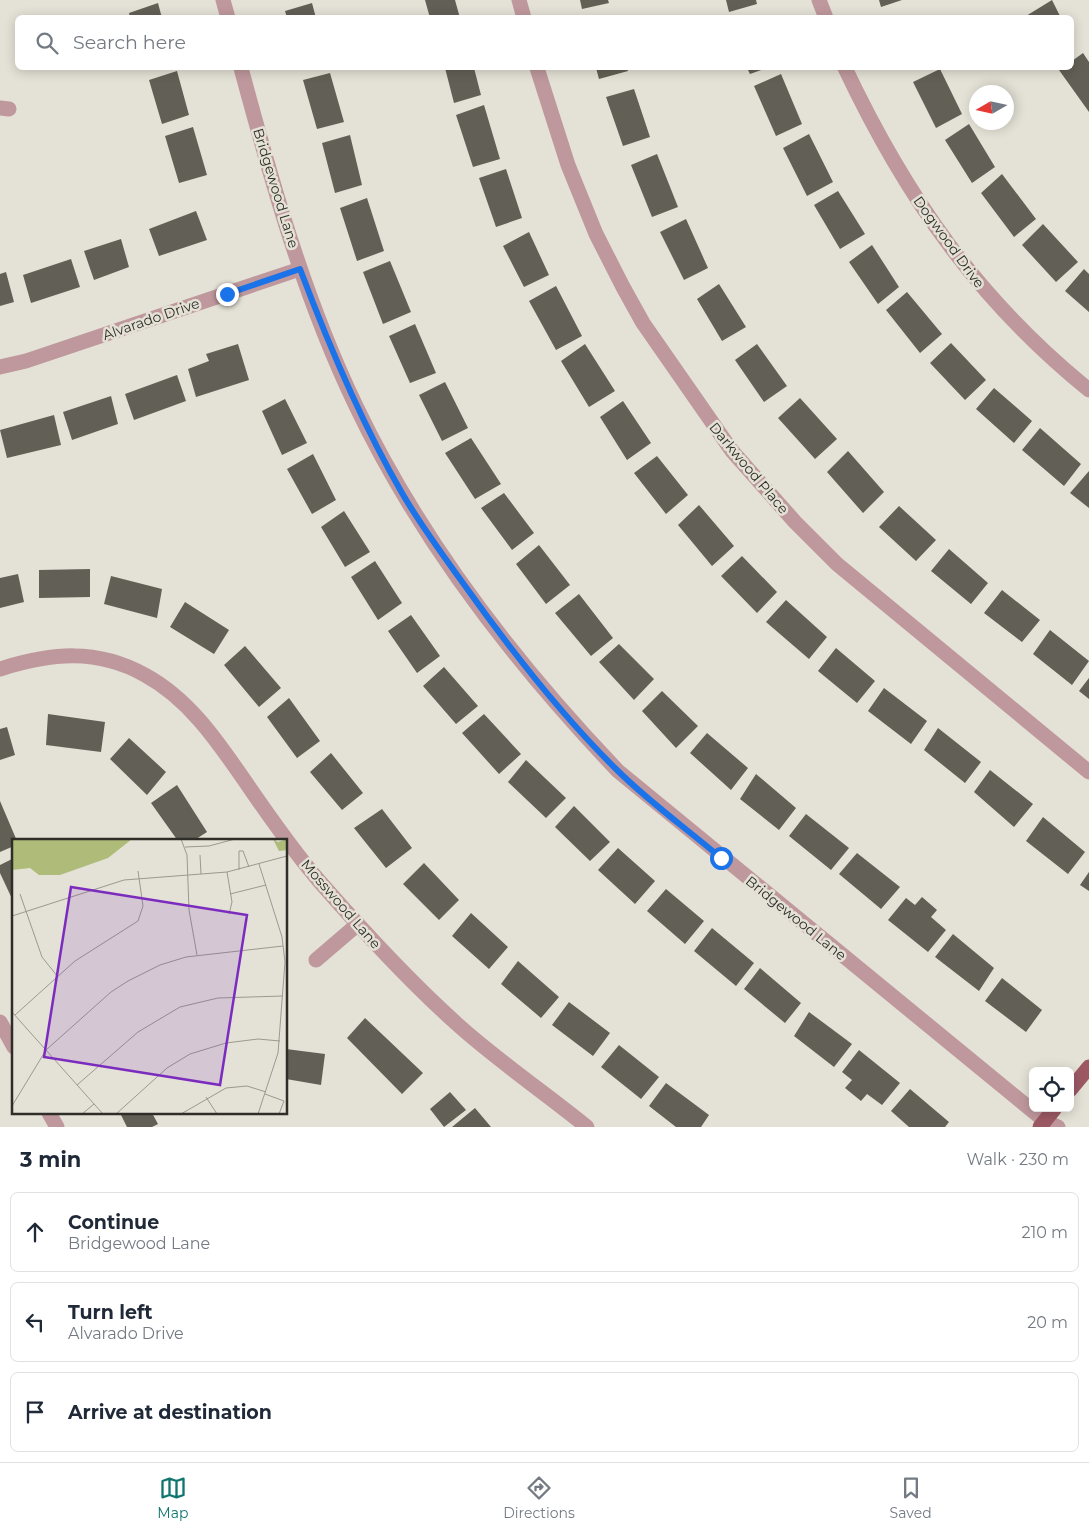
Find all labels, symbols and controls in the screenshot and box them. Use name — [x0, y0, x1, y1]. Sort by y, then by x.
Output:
search box — [15, 15, 1074, 70]
icon: search — [33, 29, 61, 57]
text: Search here — [73, 31, 186, 54]
north arrow — [969, 85, 1014, 130]
street label: Bridgewood Lane — [249, 126, 303, 250]
street label: Dogwood Drive — [910, 192, 988, 292]
route end — [216, 283, 239, 306]
street label: Alvarado Drive — [100, 294, 202, 344]
street label: Darkwood Place — [705, 418, 793, 518]
inset map — [12, 839, 288, 1114]
route start — [710, 847, 733, 870]
street label: Mosswood Lane — [297, 855, 385, 953]
street label: Bridgewood Lane — [742, 872, 850, 964]
map controls — [1029, 1067, 1074, 1112]
button: locate — [1029, 1067, 1074, 1112]
text: 3 min — [20, 1147, 81, 1172]
text: Walk · 230 m — [967, 1150, 1069, 1169]
text: Continue — [68, 1211, 159, 1234]
icon: ahead — [21, 1218, 49, 1246]
text: 210 m — [1021, 1223, 1068, 1242]
text: Bridgewood Lane — [68, 1234, 210, 1253]
text: Turn left — [68, 1301, 153, 1324]
icon: left — [21, 1308, 49, 1336]
text: 20 m — [1027, 1313, 1068, 1332]
text: Alvarado Drive — [68, 1324, 184, 1343]
icon: arrive — [21, 1398, 49, 1426]
text: Arrive at destination — [68, 1401, 272, 1424]
tab: Map — [157, 1474, 188, 1522]
tab: Directions — [503, 1474, 575, 1522]
tab: Saved — [890, 1474, 932, 1522]

